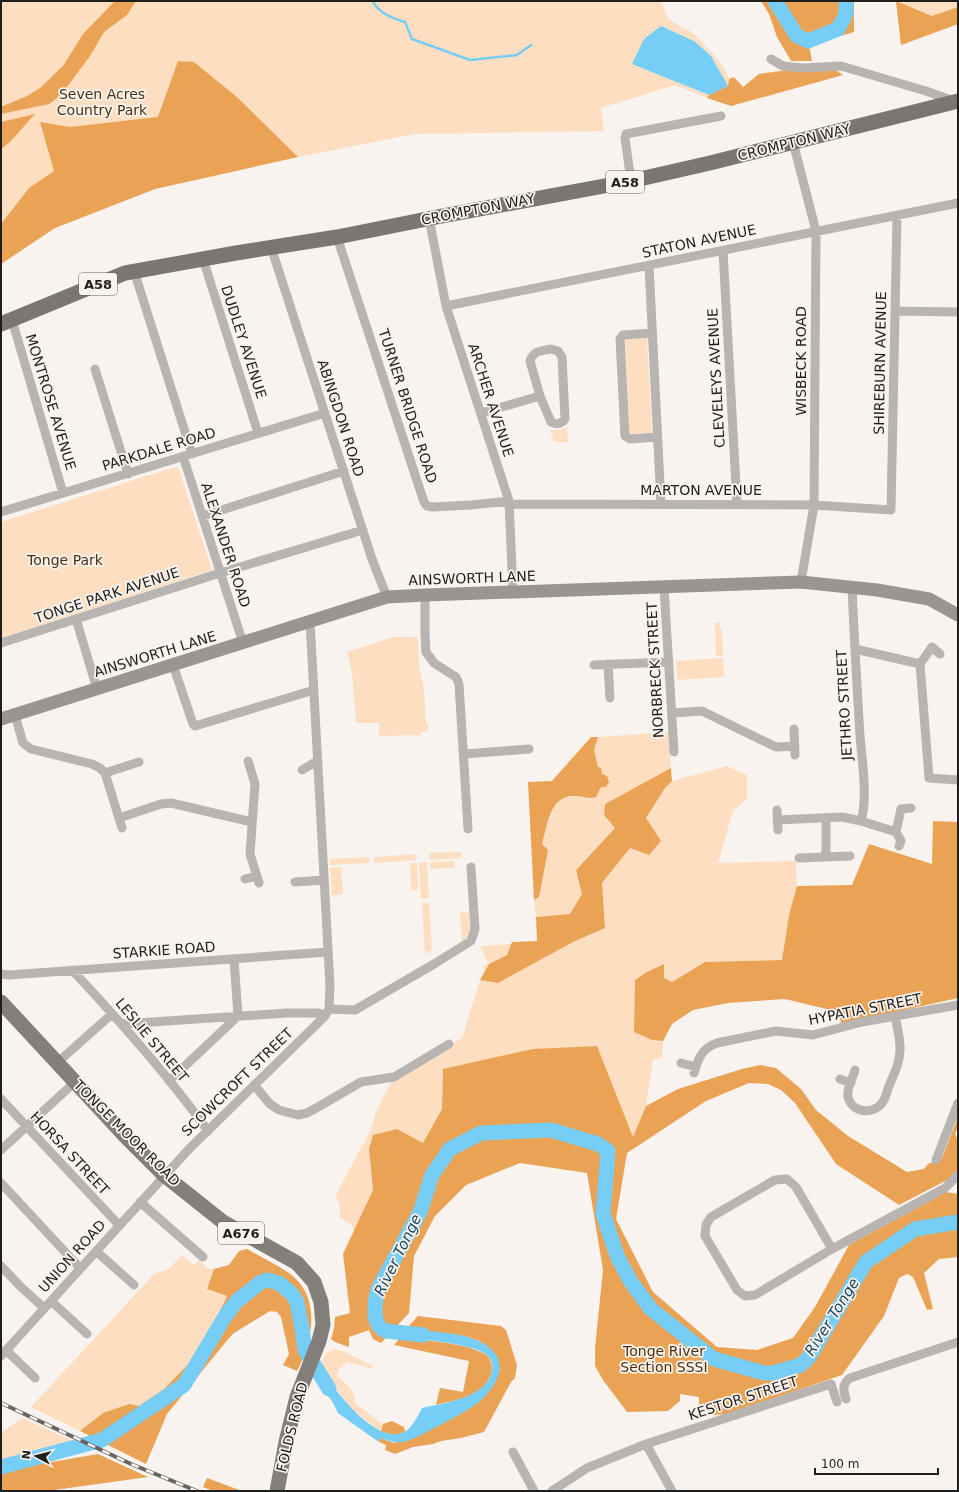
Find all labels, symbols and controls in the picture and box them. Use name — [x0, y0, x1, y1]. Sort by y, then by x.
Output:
park label: Seven Acres Country Park — [57, 86, 148, 118]
street label: CROMPTON WAY — [736, 120, 852, 164]
road number: A58 — [606, 171, 644, 193]
street label: CROMPTON WAY — [420, 190, 537, 228]
street label: STATON AVENUE — [641, 221, 757, 261]
road number: A58 — [79, 273, 117, 295]
street label: DUDLEY AVENUE — [218, 283, 270, 401]
street label: SHIREBURN AVENUE — [871, 291, 889, 435]
street label: WISBECK ROAD — [793, 306, 809, 416]
street label: CLEVELEYS AVENUE — [704, 308, 728, 448]
street label: TURNER BRIDGE ROAD — [375, 326, 441, 485]
street label: MONTROSE AVENUE — [23, 332, 79, 472]
street label: ARCHER AVENUE — [465, 341, 517, 459]
street label: ABINGDON ROAD — [315, 357, 367, 479]
street label: PARKDALE ROAD — [100, 424, 218, 474]
street label: ALEXANDER ROAD — [198, 480, 254, 610]
street label: MARTON AVENUE — [640, 482, 762, 498]
park label: Tonge Park — [26, 552, 104, 568]
street label: TONGE PARK AVENUE — [32, 564, 181, 626]
street label: AINSWORTH LANE — [408, 568, 536, 588]
street label: NORBRECK STREET — [643, 601, 667, 738]
street label: AINSWORTH LANE — [92, 628, 218, 680]
street label: JETHRO STREET — [833, 649, 855, 762]
street label: STARKIE ROAD — [112, 938, 216, 962]
street label: HYPATIA STREET — [807, 990, 924, 1028]
street label: LESLIE STREET — [112, 995, 192, 1085]
street label: SCOWCROFT STREET — [178, 1024, 296, 1139]
street label: TONGE MOOR ROAD — [70, 1076, 183, 1189]
street label: HORSA STREET — [27, 1108, 113, 1198]
water label: River Tonge — [371, 1211, 425, 1299]
street label: UNION ROAD — [35, 1217, 109, 1295]
road number: A676 — [218, 1222, 264, 1244]
water label: River Tonge — [801, 1275, 863, 1359]
park label: Tonge River Section SSSI — [620, 1343, 708, 1375]
street label: KESTOR STREET — [686, 1373, 800, 1423]
street label: FOLDS ROAD — [273, 1380, 311, 1474]
north arrow — [16, 1436, 56, 1476]
text: N — [20, 1449, 34, 1460]
scale bar — [815, 1450, 938, 1476]
text: 100 m — [821, 1457, 859, 1471]

